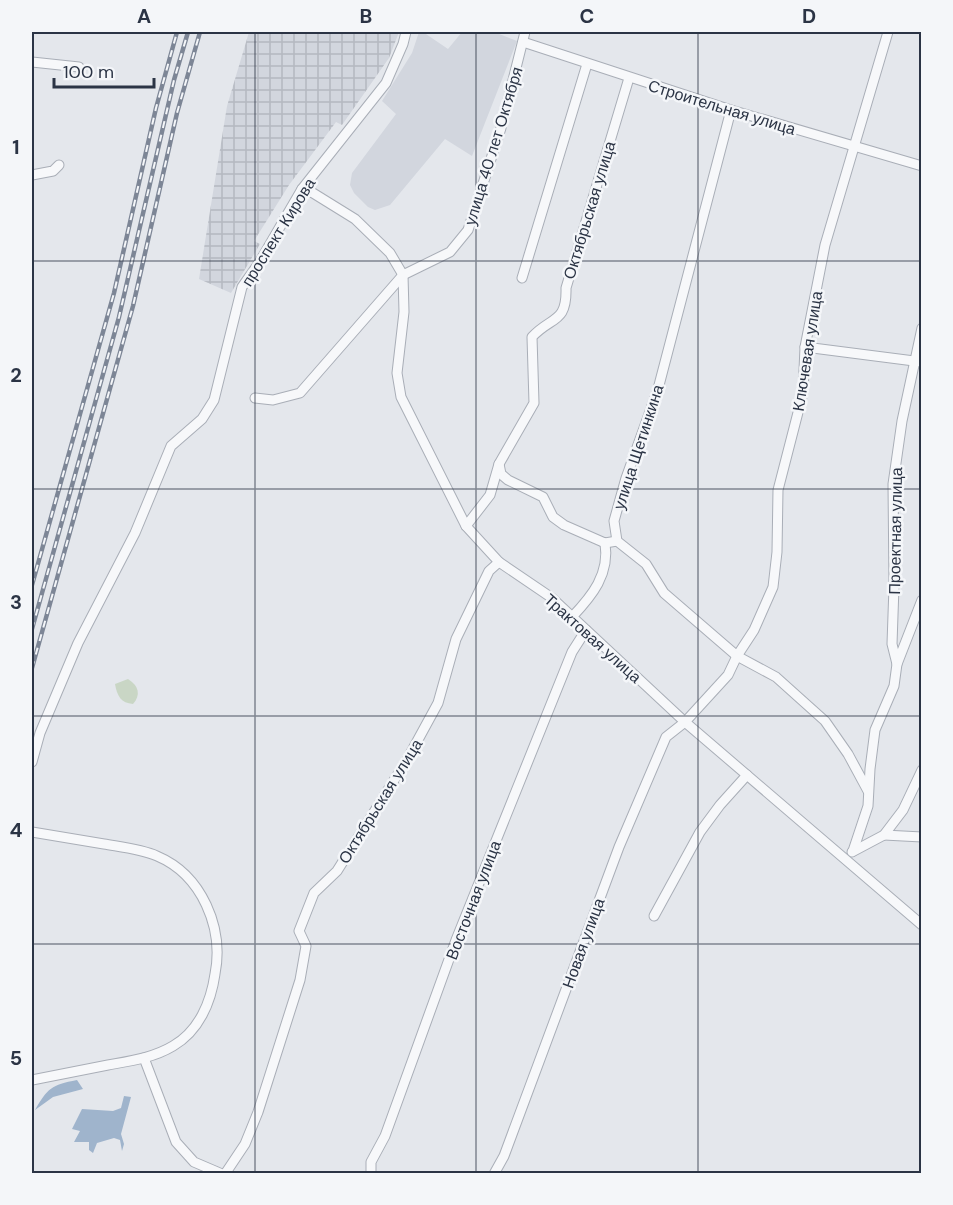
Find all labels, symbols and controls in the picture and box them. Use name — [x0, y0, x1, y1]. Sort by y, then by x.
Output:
text: A — [137, 3, 151, 29]
text: B — [360, 3, 372, 29]
text: C — [580, 3, 594, 29]
text: D — [802, 3, 816, 29]
scale bar — [54, 51, 154, 89]
text: 100 m — [63, 60, 114, 84]
street label: улица 40 лет Октября — [459, 64, 528, 228]
street label: Строительная улица — [645, 75, 798, 140]
text: 1 — [12, 134, 20, 160]
street label: Октябрьская улица — [559, 139, 620, 282]
street label: проспект Кирова — [237, 174, 320, 290]
street label: Ключевая улица — [788, 289, 827, 413]
text: 2 — [10, 362, 22, 388]
street label: улица Щетинкина — [608, 382, 669, 512]
street label: Проектная улица — [884, 467, 907, 595]
text: 3 — [10, 589, 22, 615]
street label: Трактовая улица — [540, 589, 646, 688]
street label: Октябрьская улица — [334, 735, 427, 868]
text: 4 — [10, 817, 23, 843]
street label: Восточная улица — [441, 837, 506, 963]
street label: Новая улица — [557, 895, 610, 991]
text: 5 — [10, 1045, 22, 1071]

